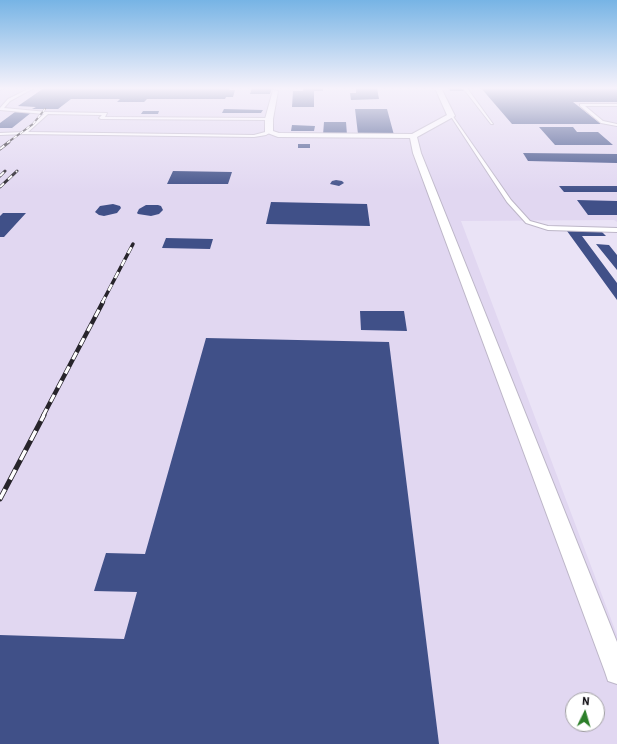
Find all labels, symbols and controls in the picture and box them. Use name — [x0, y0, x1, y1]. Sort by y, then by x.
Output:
north arrow — [565, 692, 605, 732]
text: N — [582, 694, 590, 707]

